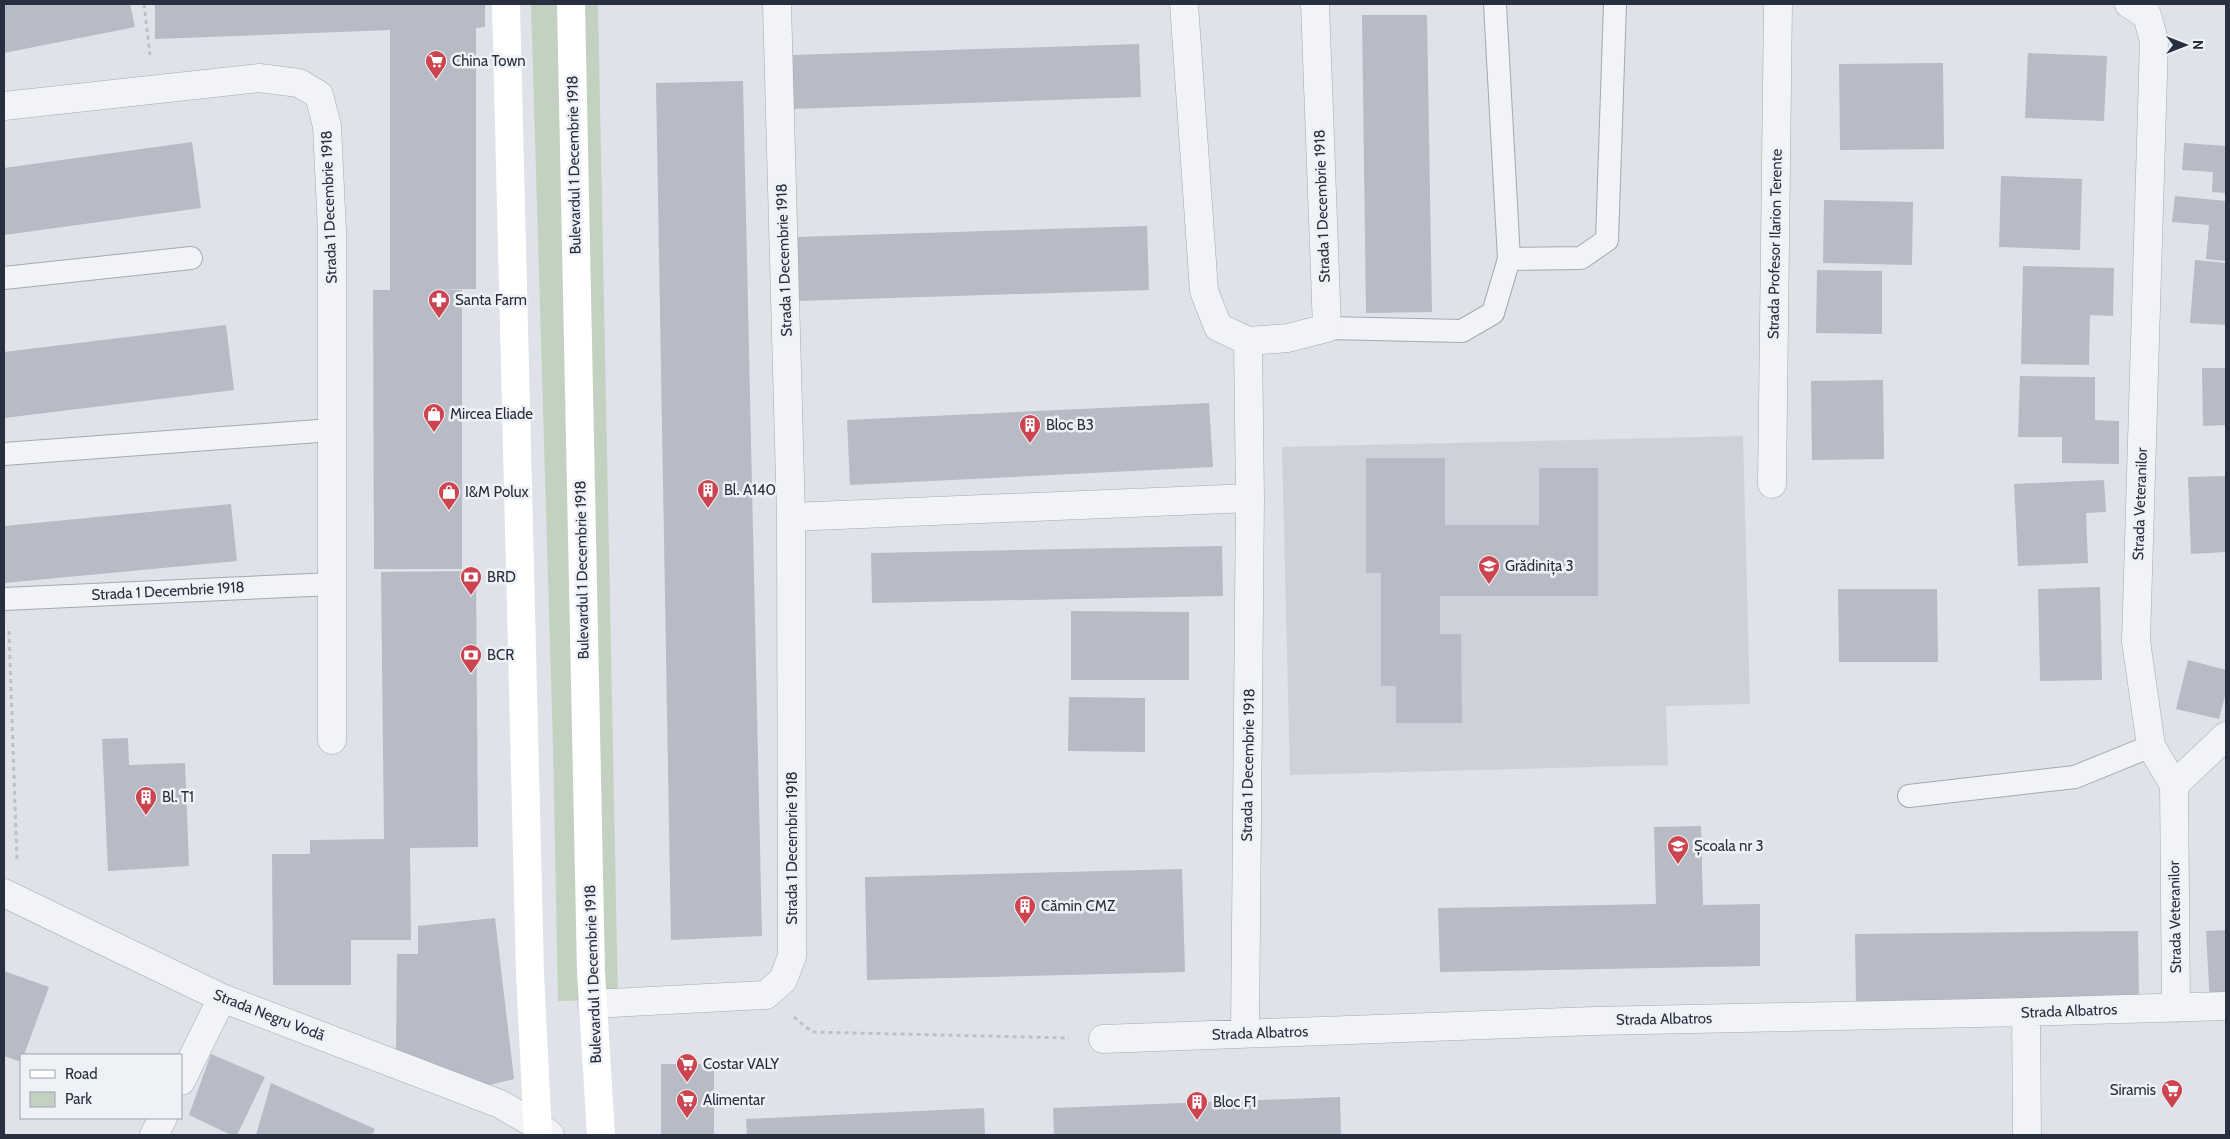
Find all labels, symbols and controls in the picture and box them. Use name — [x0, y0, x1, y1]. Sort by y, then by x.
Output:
north arrow — [2160, 20, 2210, 70]
text: N — [2189, 40, 2207, 50]
supermarket icon: China Town — [424, 49, 448, 80]
place label: China Town — [452, 52, 526, 70]
street label: Bulevardul 1 Decembrie 1918 — [563, 75, 585, 255]
street label: Strada 1 Decembrie 1918 — [1310, 129, 1334, 283]
street label: Strada 1 Decembrie 1918 — [317, 130, 341, 284]
street label: Strada Profesor Ilarion Terente — [1764, 148, 1786, 339]
street label: Strada 1 Decembrie 1918 — [772, 183, 796, 337]
pharmacy icon: Santa Farm — [427, 288, 451, 319]
place label: Santa Farm — [455, 291, 527, 309]
shop icon: Mircea Eliade — [422, 402, 446, 433]
place label: Mircea Eliade — [450, 405, 533, 423]
building icon: Bloc B3 — [1018, 413, 1042, 444]
place label: Bloc B3 — [1046, 416, 1094, 434]
street label: Strada Veteranilor — [2129, 447, 2151, 561]
building icon: Bl. A140 — [696, 478, 720, 509]
shop icon: I&M Polux — [437, 480, 461, 511]
street label: Bulevardul 1 Decembrie 1918 — [571, 480, 593, 660]
place label: Bl. A140 — [724, 481, 776, 499]
place label: I&M Polux — [465, 483, 529, 501]
school or university icon: Grădinița 3 — [1477, 554, 1501, 585]
place label: Grădinița 3 — [1505, 557, 1574, 576]
bank icon: BRD — [459, 565, 483, 596]
place label: BRD — [487, 568, 516, 586]
street label: Strada 1 Decembrie 1918 — [91, 578, 245, 604]
bank icon: BCR — [459, 643, 483, 674]
place label: BCR — [487, 646, 514, 664]
street label: Strada 1 Decembrie 1918 — [1238, 688, 1258, 842]
street label: Strada 1 Decembrie 1918 — [783, 771, 801, 925]
building icon: Bl. T1 — [134, 785, 158, 816]
place label: Bl. T1 — [162, 788, 194, 806]
school or university icon: Școala nr 3 — [1666, 834, 1690, 865]
place label: Școala nr 3 — [1694, 837, 1764, 856]
street label: Strada Veteranilor — [2165, 860, 2185, 974]
street label: Bulevardul 1 Decembrie 1918 — [581, 884, 605, 1064]
building icon: Cămin CMZ — [1013, 894, 1037, 925]
place label: Cămin CMZ — [1041, 897, 1116, 915]
street label: Strada Negru Vodă — [211, 985, 328, 1045]
street label: Strada Albatros — [2020, 1000, 2118, 1022]
street label: Strada Albatros — [1616, 1009, 1712, 1029]
street label: Strada Albatros — [1211, 1022, 1309, 1044]
supermarket icon: Costar VALY — [675, 1052, 699, 1083]
legend — [20, 1054, 182, 1119]
place label: Costar VALY — [703, 1055, 780, 1073]
text: Road — [65, 1065, 98, 1083]
supermarket icon: Siramis — [2160, 1078, 2184, 1109]
place label: Siramis — [2110, 1081, 2156, 1099]
supermarket icon: Alimentar — [675, 1088, 699, 1119]
text: Park — [65, 1090, 92, 1108]
building icon: Bloc F1 — [1185, 1090, 1209, 1121]
place label: Alimentar — [703, 1091, 765, 1109]
place label: Bloc F1 — [1213, 1093, 1257, 1111]

